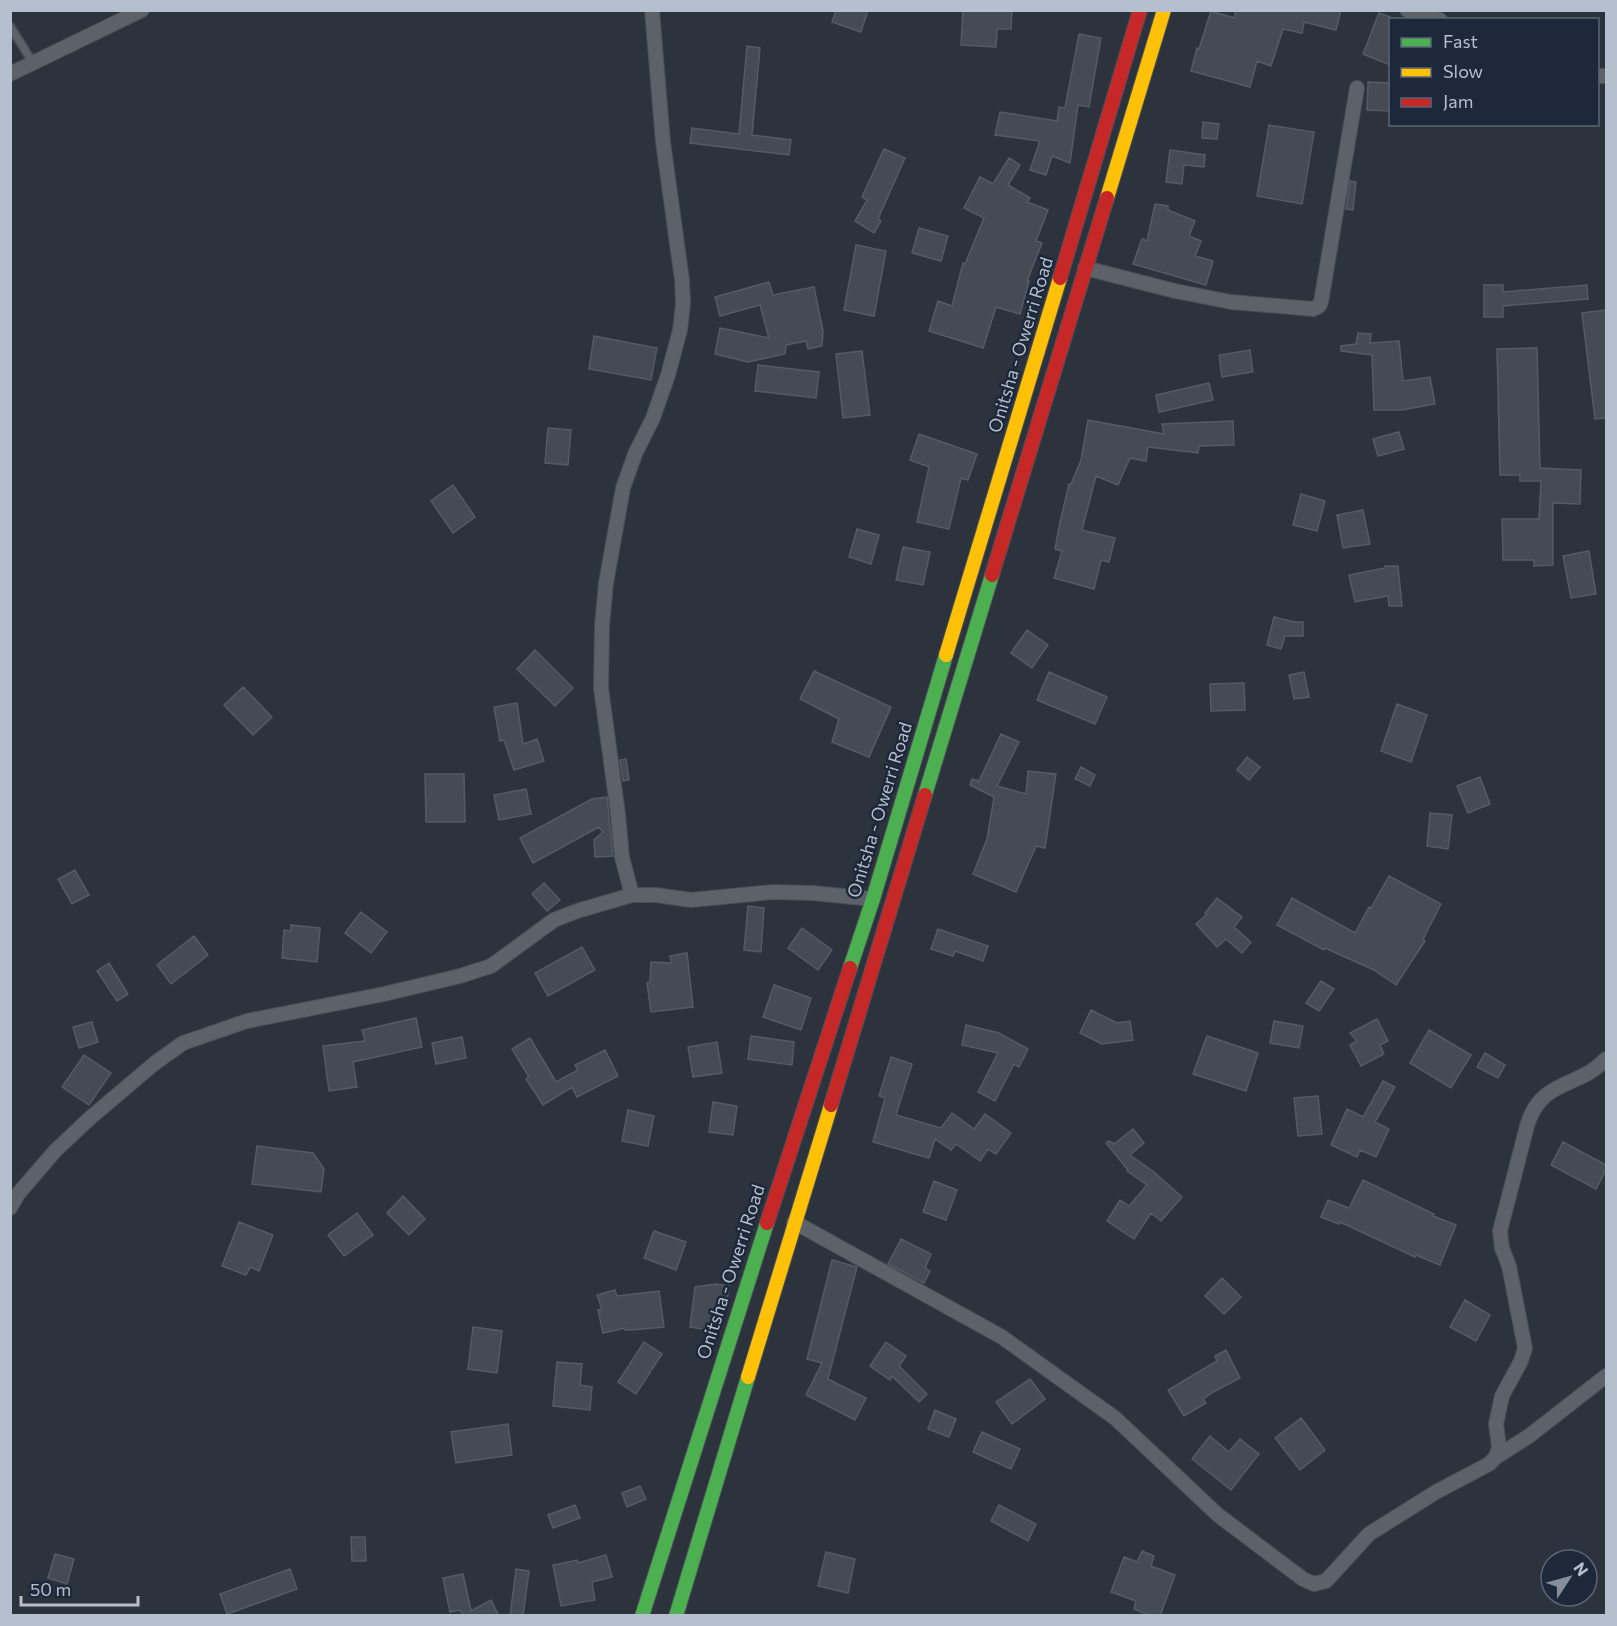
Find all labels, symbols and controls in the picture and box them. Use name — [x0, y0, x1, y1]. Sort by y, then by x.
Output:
legend — [1389, 18, 1599, 126]
text: Fast — [1443, 30, 1478, 52]
text: Slow — [1443, 60, 1483, 82]
text: Jam — [1443, 90, 1473, 112]
street label: Onitsha - Owerri Road — [983, 254, 1057, 435]
street label: Onitsha - Owerri Road — [842, 719, 916, 900]
street label: Onitsha - Owerri Road — [691, 1182, 769, 1362]
north arrow — [1539, 1548, 1599, 1608]
text: N — [1570, 1558, 1593, 1579]
scale bar — [21, 1569, 138, 1607]
text: 50 m — [30, 1578, 71, 1600]

